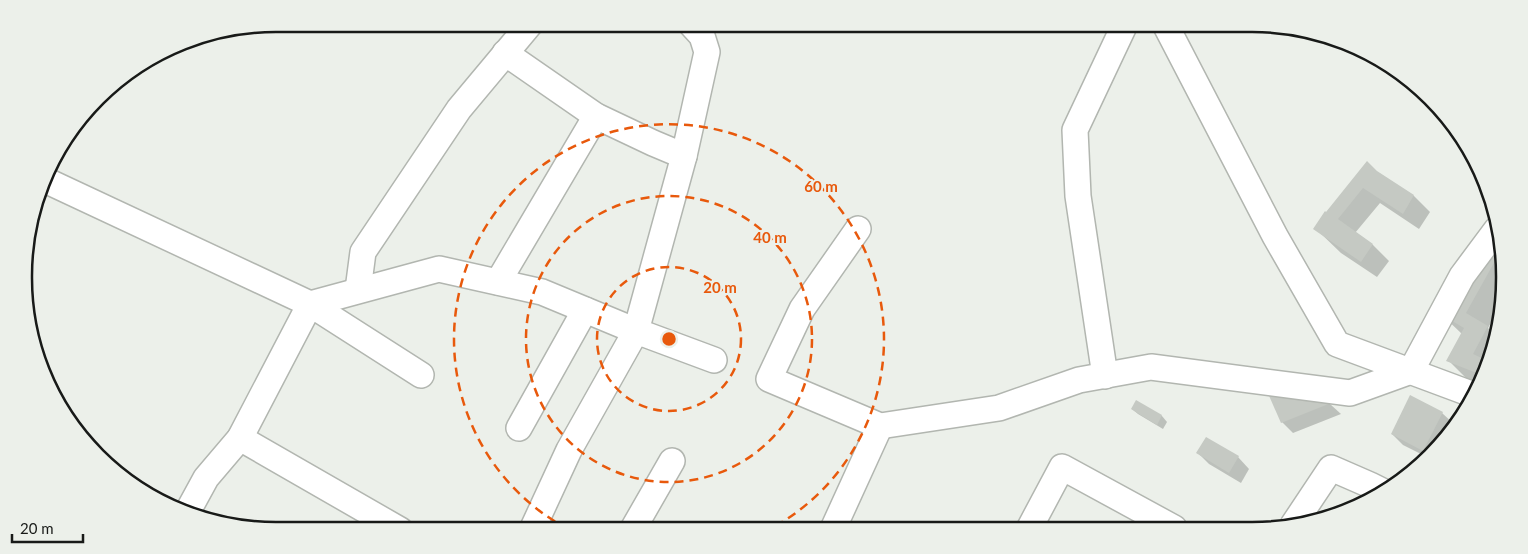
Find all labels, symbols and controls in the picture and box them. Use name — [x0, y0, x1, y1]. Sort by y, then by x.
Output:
text: 60 m — [804, 177, 838, 195]
text: 40 m — [753, 228, 787, 246]
text: 20 m — [703, 278, 737, 296]
centre of rings — [660, 330, 678, 348]
scale bar — [12, 512, 84, 544]
text: 20 m — [20, 519, 54, 537]

